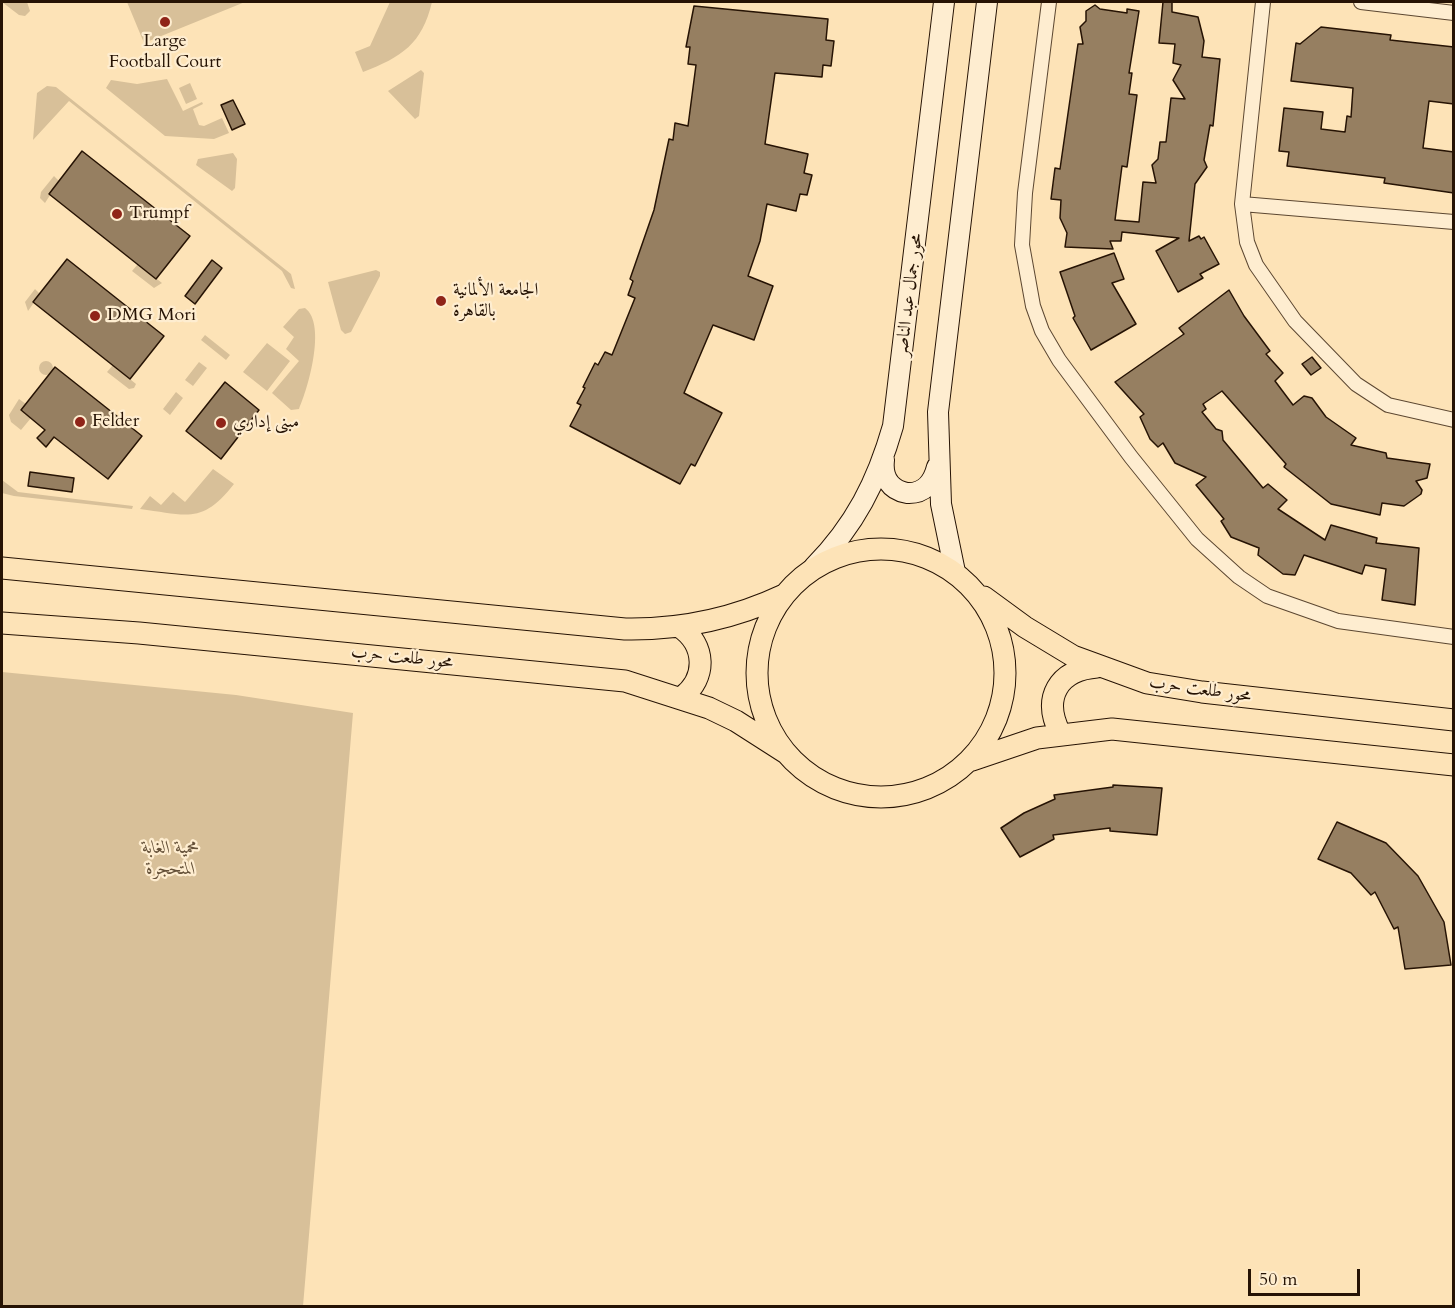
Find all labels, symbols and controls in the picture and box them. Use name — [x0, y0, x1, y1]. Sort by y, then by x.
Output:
marker: Large Football Court — [158, 15, 172, 29]
place label: Large Football Court — [109, 31, 221, 74]
place label: Trumpf — [129, 203, 189, 225]
marker: Trumpf — [110, 207, 124, 221]
street label: محور جمال عبد الناصر — [892, 232, 928, 358]
place label: الجامعة الألمانية بالقاهرة — [453, 280, 538, 322]
marker: الجامعة الألمانية بالقاهرة — [434, 294, 448, 308]
place label: DMG Mori — [107, 305, 196, 327]
marker: DMG Mori — [88, 309, 102, 323]
place label: Felder — [92, 411, 139, 433]
place label: مبنى إداري — [233, 412, 299, 434]
marker: Felder — [73, 415, 87, 429]
marker: مبنى إداري — [214, 416, 228, 430]
street label: محور طلعت حرب — [350, 642, 454, 674]
street label: محور طلعت حرب — [1148, 672, 1252, 708]
park label: محمية الغابة المتحجرة — [142, 838, 200, 880]
scale bar — [1251, 1257, 1364, 1295]
text: 50 m — [1259, 1267, 1298, 1292]

